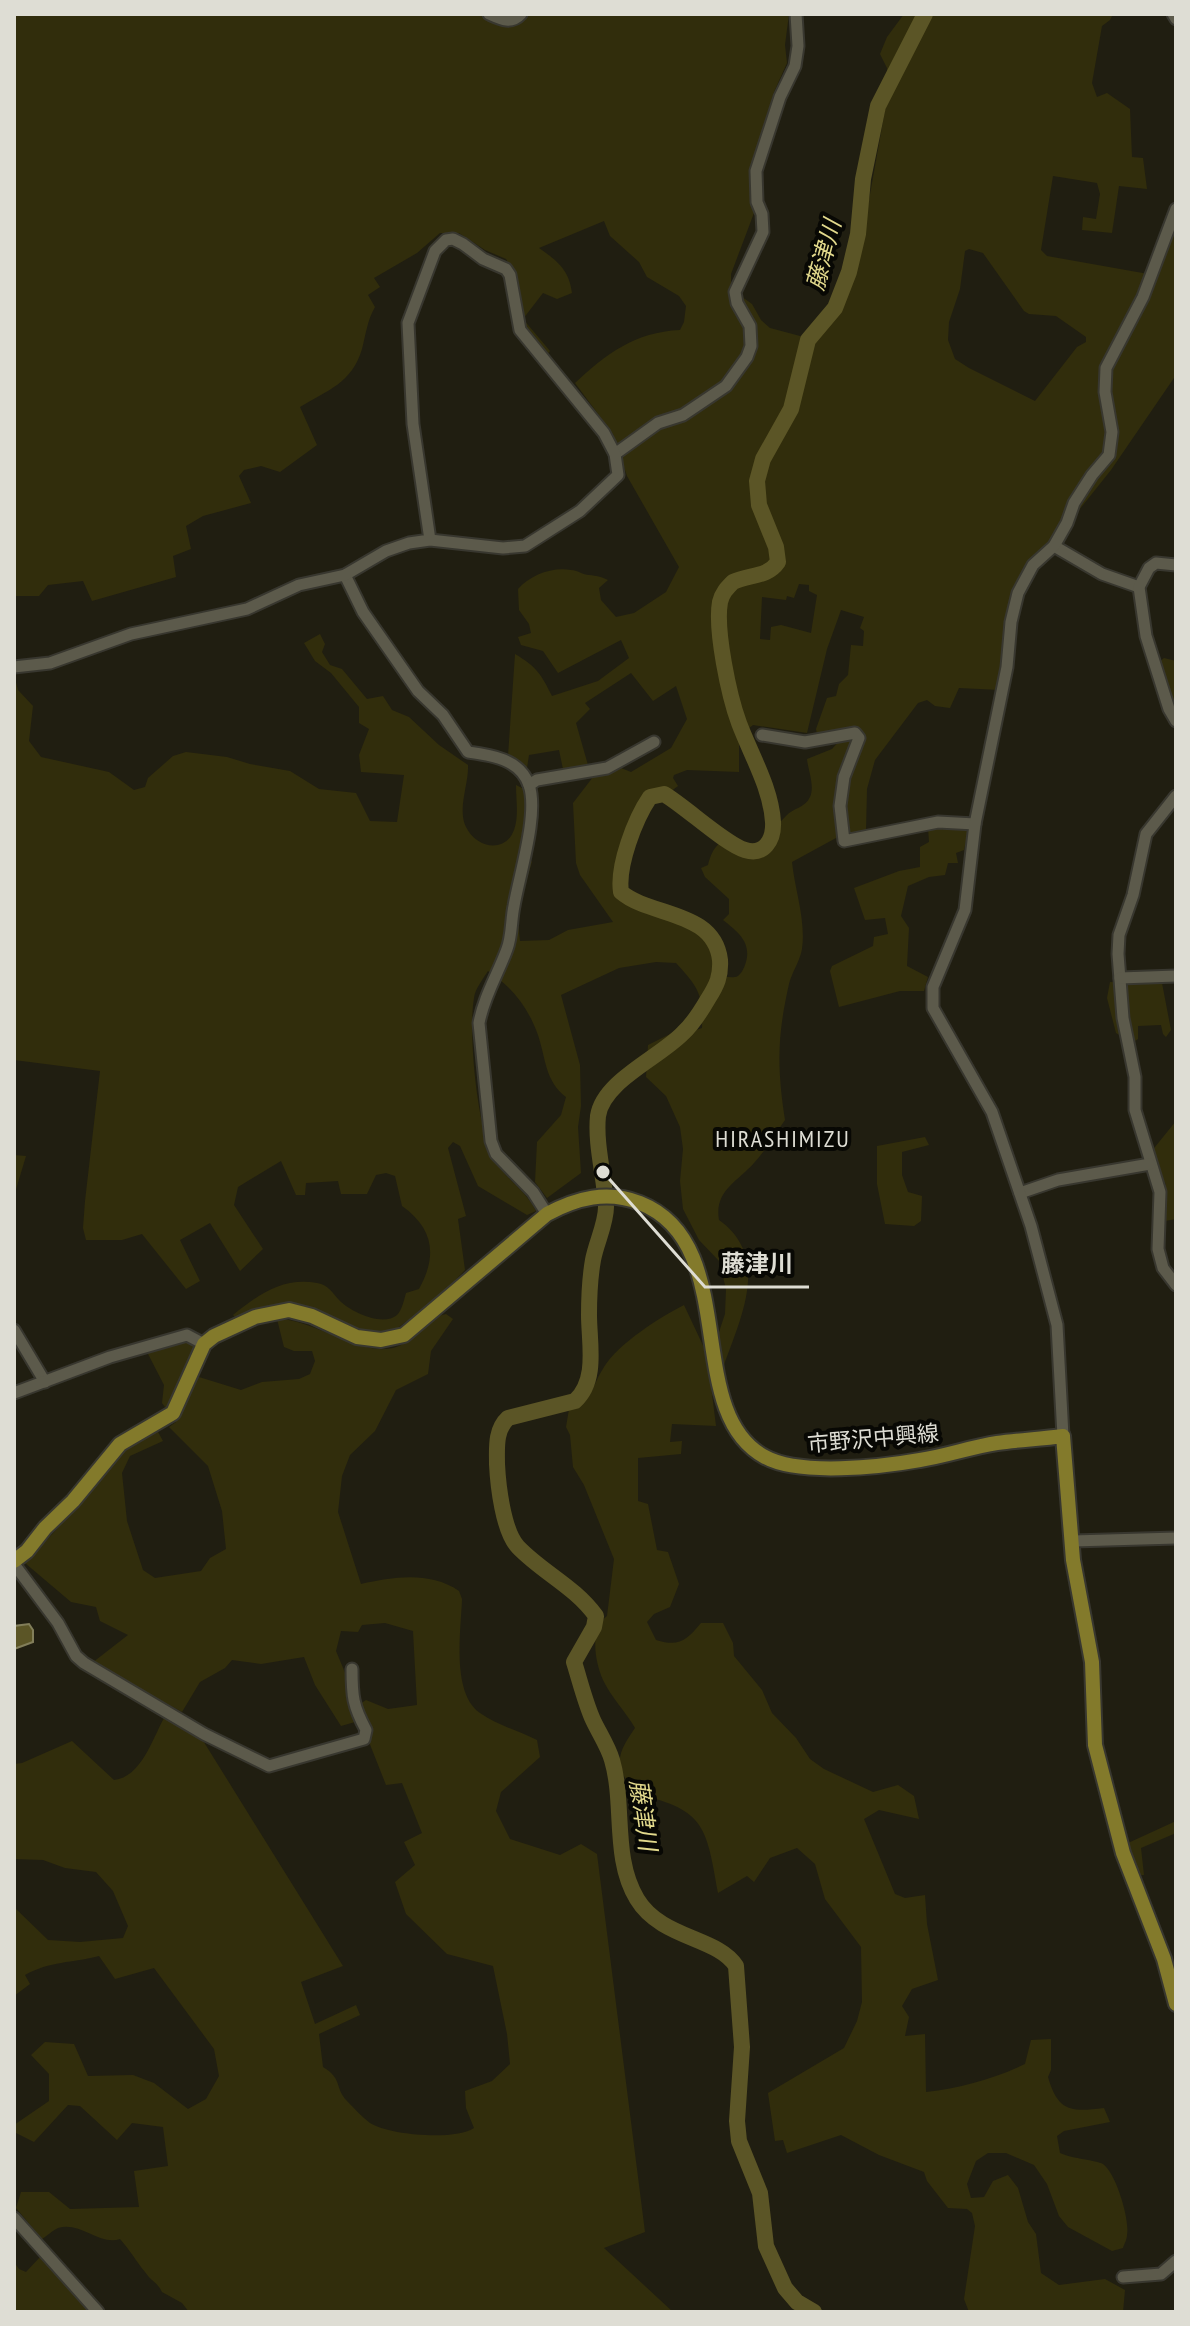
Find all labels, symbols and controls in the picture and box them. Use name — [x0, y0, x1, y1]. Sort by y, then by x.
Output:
water label: 藤津川 — [799, 213, 849, 294]
district label: HIRASHIMIZU — [715, 1123, 851, 1154]
callout: 藤津川 — [705, 1239, 809, 1287]
text: 藤津川 — [721, 1248, 793, 1279]
street label: 市野沢中興線 — [806, 1418, 940, 1458]
water label: 藤津川 — [623, 1777, 664, 1856]

